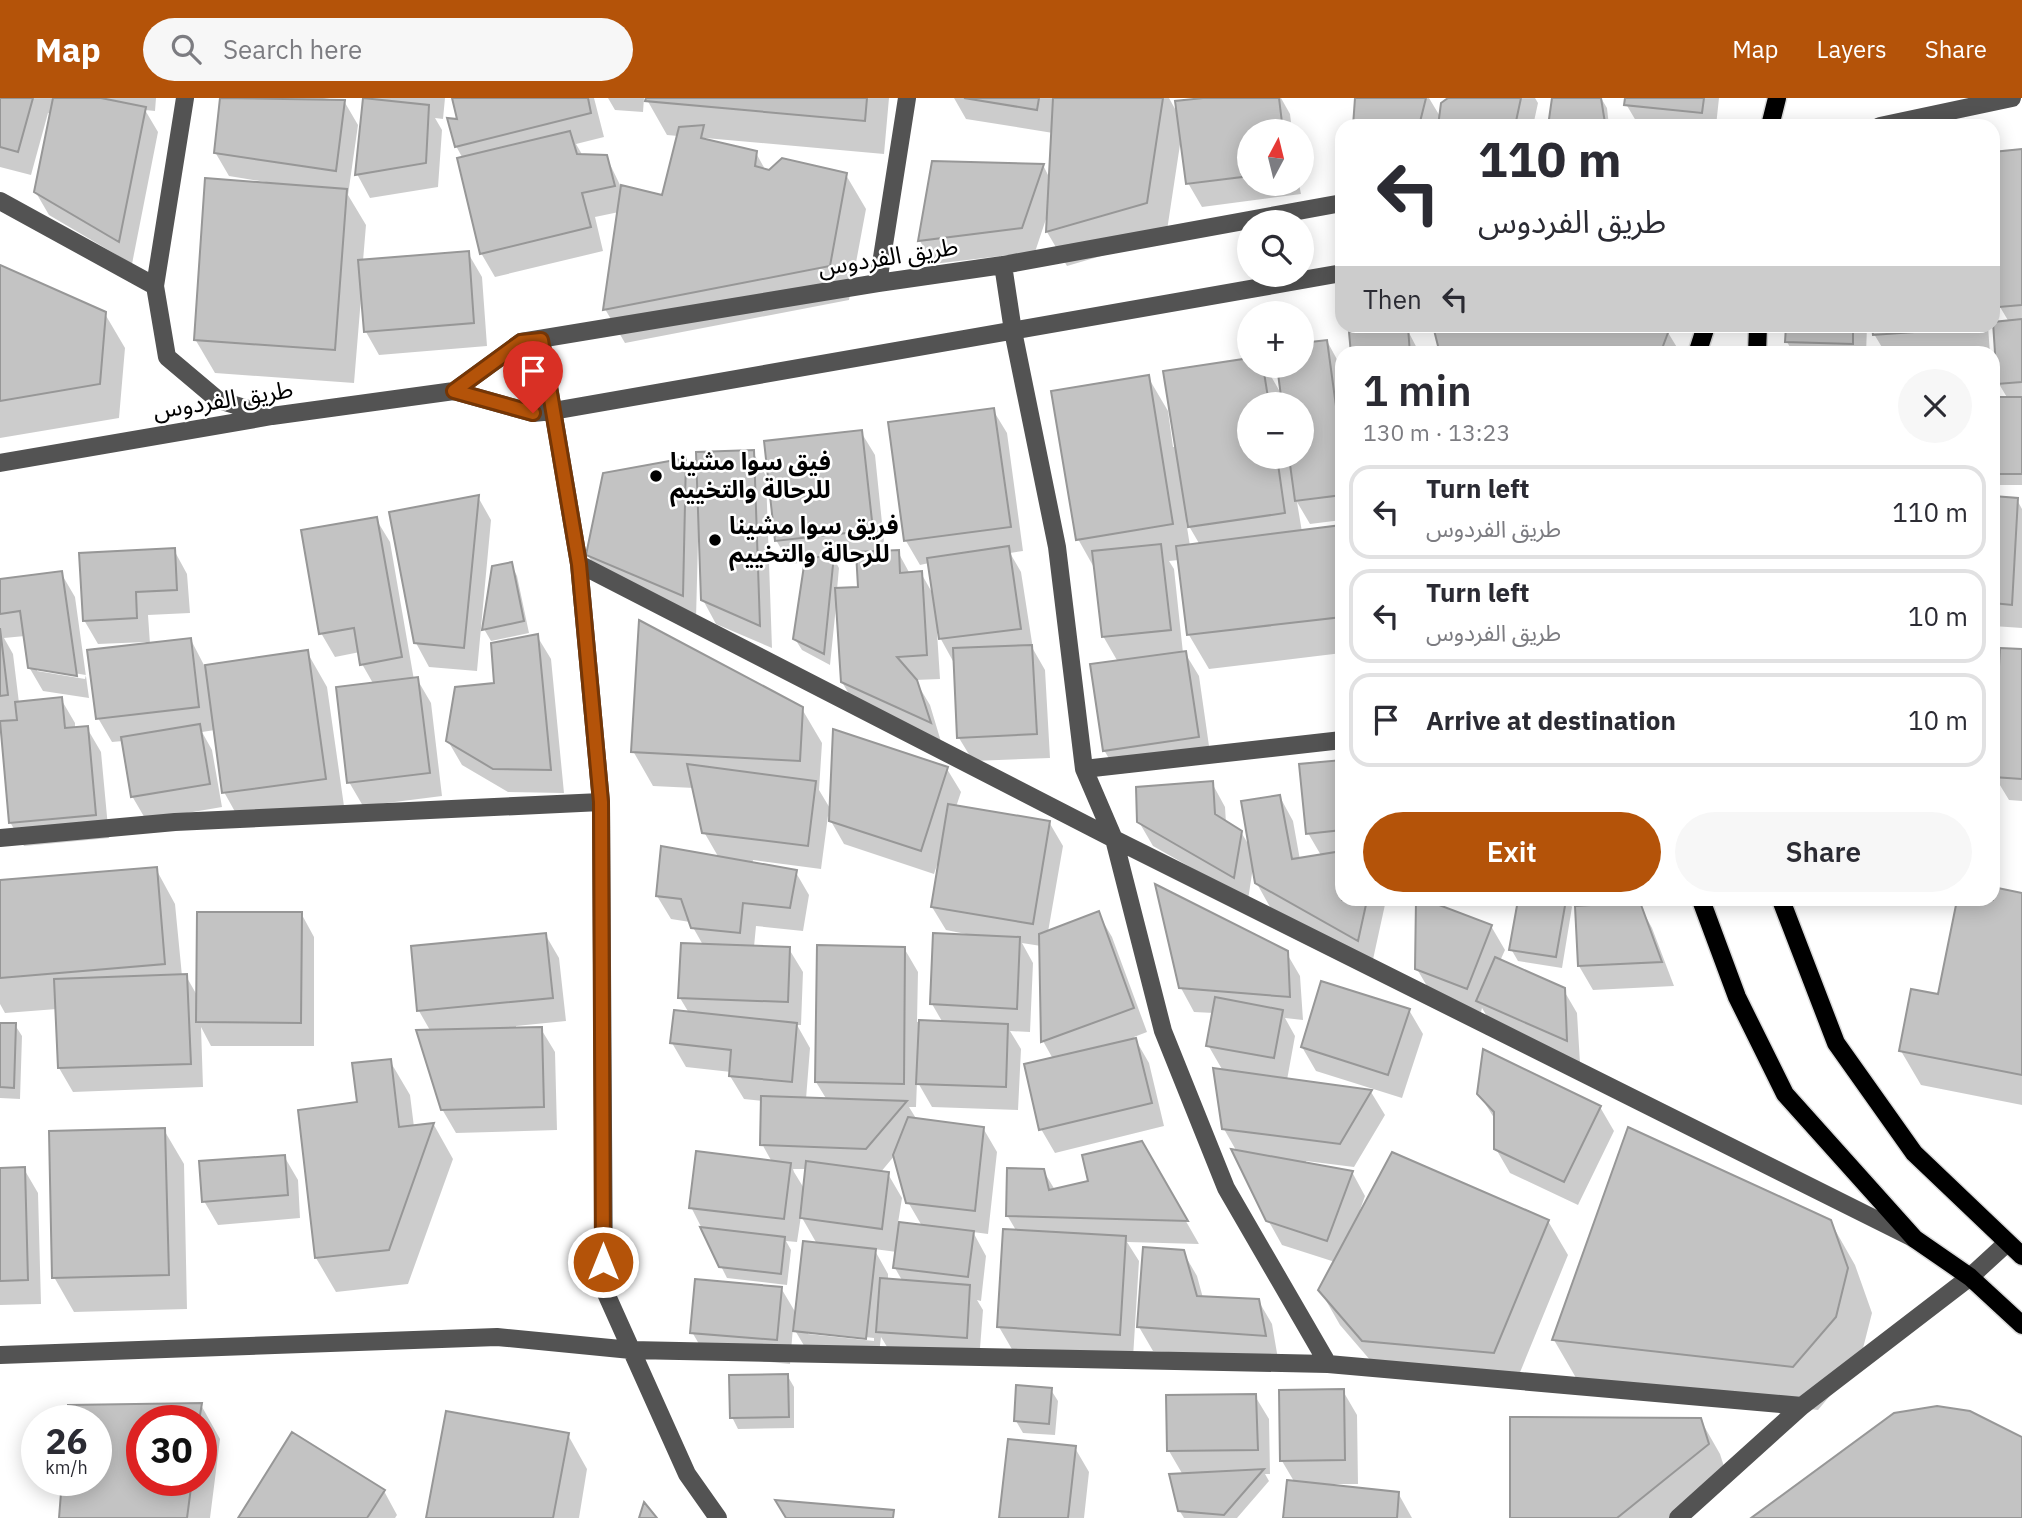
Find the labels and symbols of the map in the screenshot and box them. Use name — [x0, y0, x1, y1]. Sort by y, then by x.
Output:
north arrow — [1237, 119, 1314, 196]
street label: طريق الفردوس — [816, 229, 960, 283]
pin — [503, 341, 563, 413]
street label: طريق الفردوس — [151, 372, 295, 426]
place label: فيق سوا مشينا للرحالة والتخييم — [670, 445, 831, 507]
marker: فيق سوا مشينا للرحالة والتخييم — [648, 468, 664, 484]
place label: فريق سوا مشينا للرحالة والتخييم — [729, 509, 899, 571]
marker: فريق سوا مشينا للرحالة والتخييم — [707, 532, 723, 548]
position arrow — [566, 1225, 640, 1299]
speed limit sign: 30 — [126, 1405, 217, 1496]

